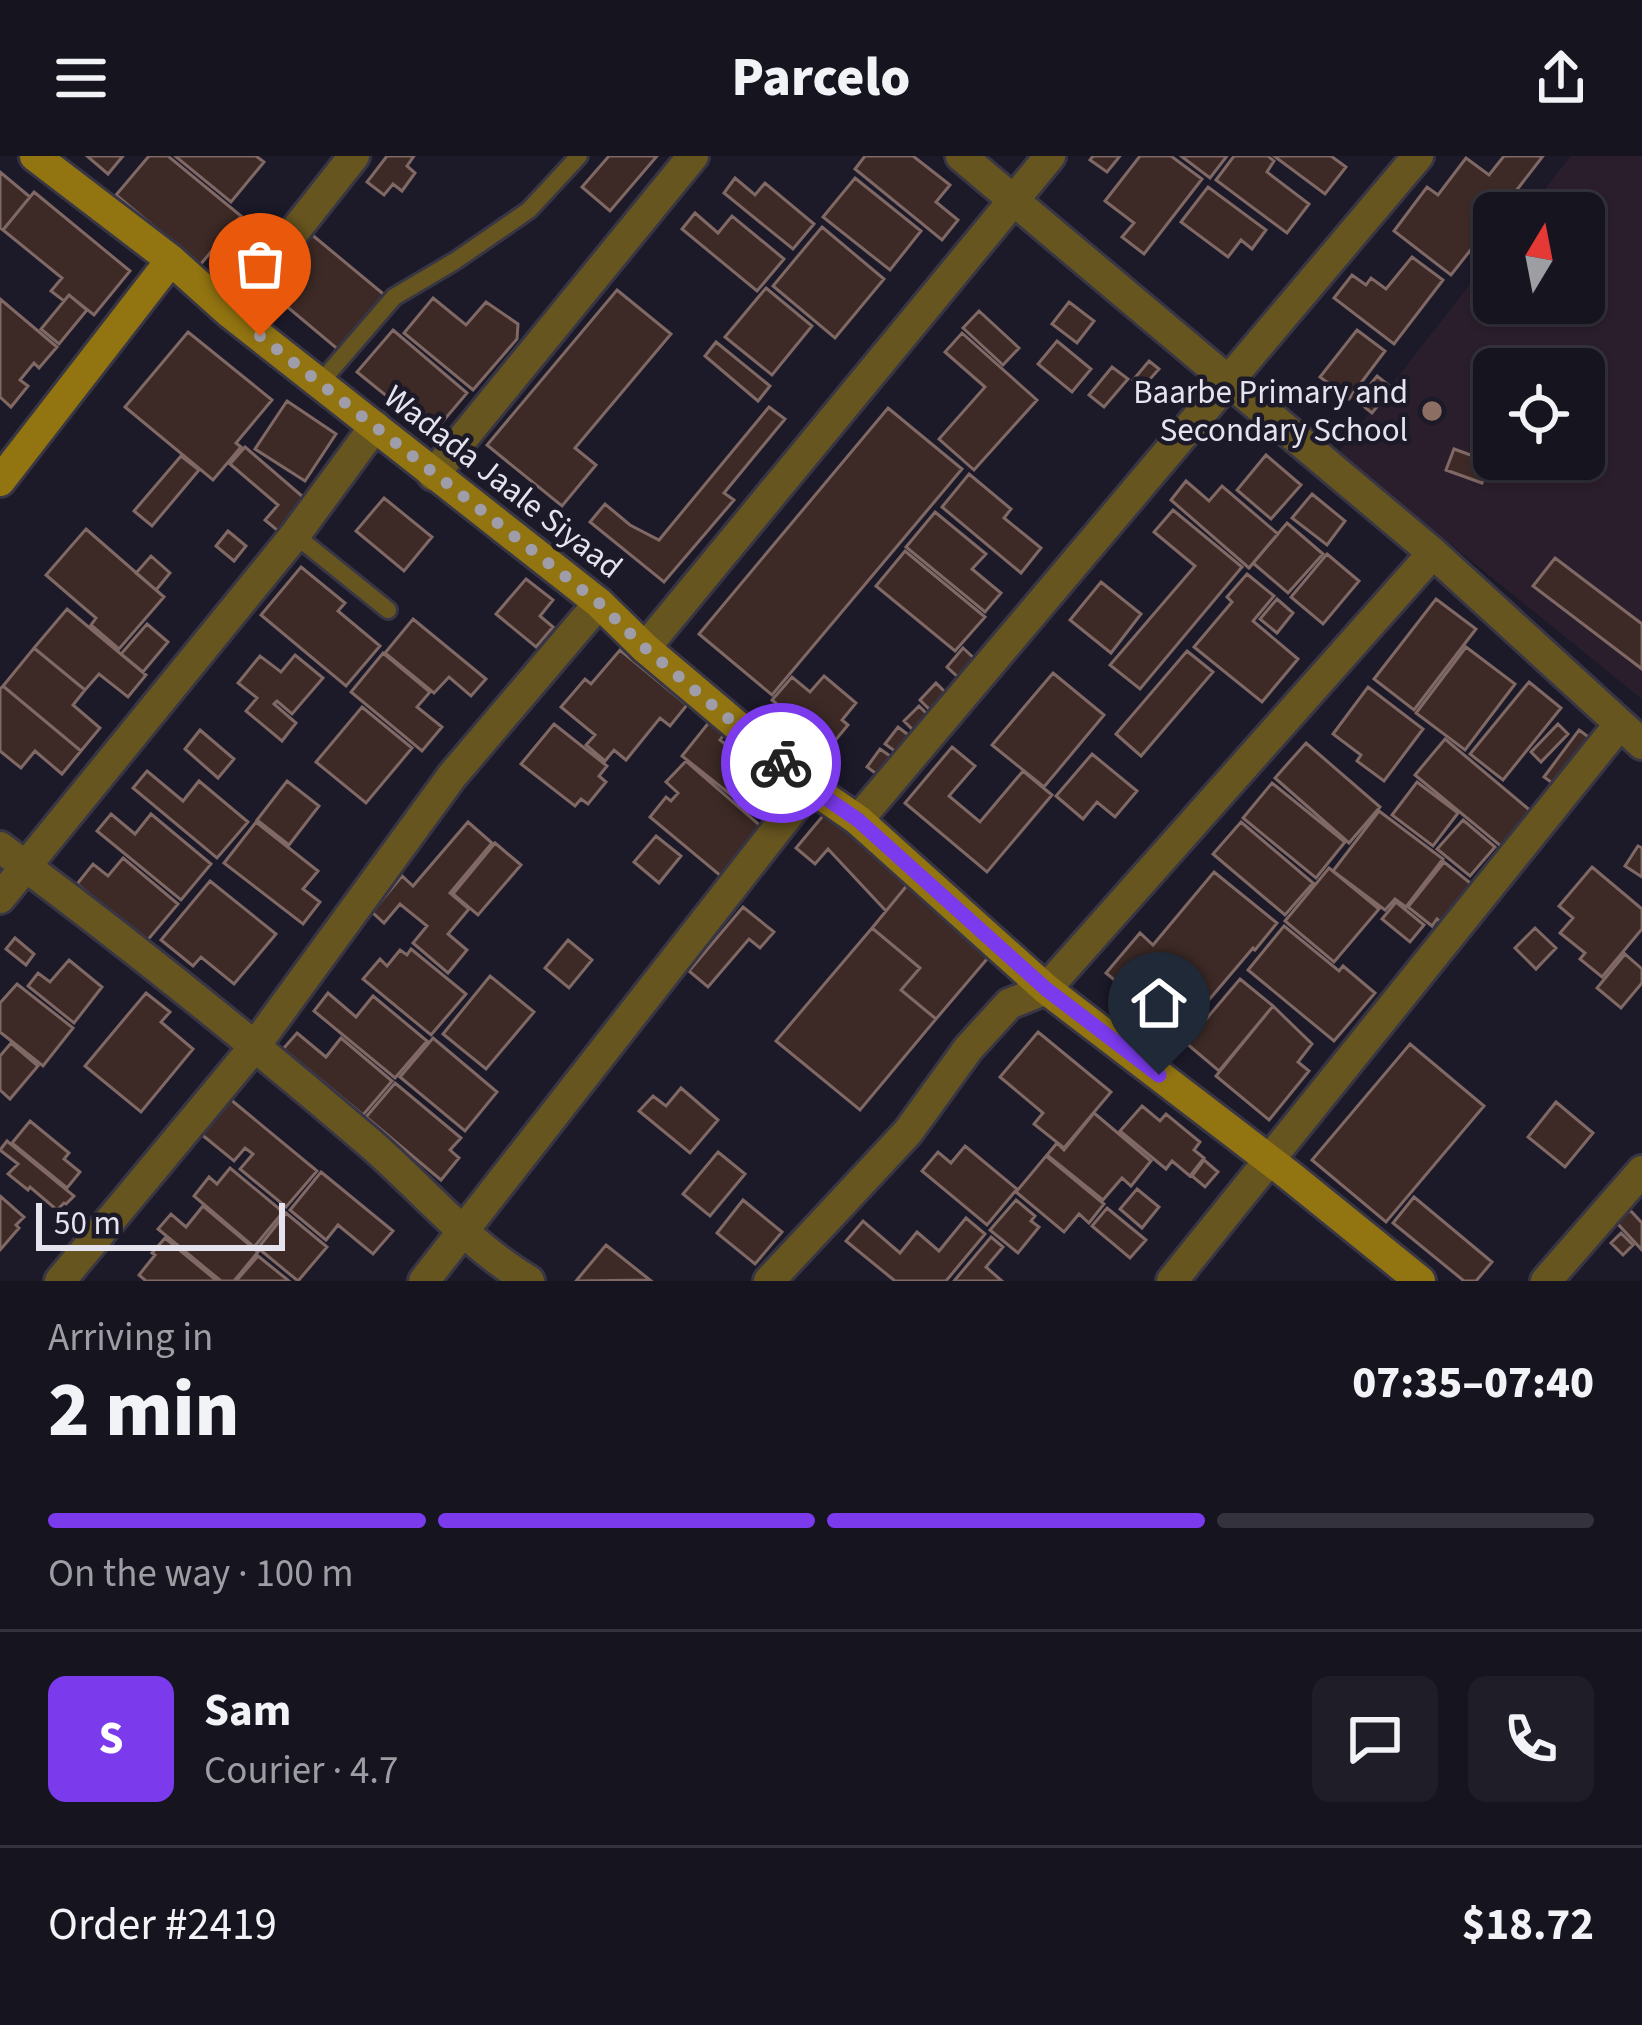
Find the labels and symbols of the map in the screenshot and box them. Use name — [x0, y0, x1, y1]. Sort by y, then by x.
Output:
north arrow — [1473, 192, 1605, 324]
pin — [209, 213, 311, 336]
place label: Baarbe Primary and Secondary School — [1133, 369, 1408, 454]
street label: Wadada Jaale Siyaad — [374, 374, 632, 590]
marker: Baarbe Primary and Secondary School — [1419, 398, 1445, 424]
courier — [721, 703, 841, 823]
pin — [1108, 952, 1210, 1075]
scale bar — [36, 1197, 285, 1250]

